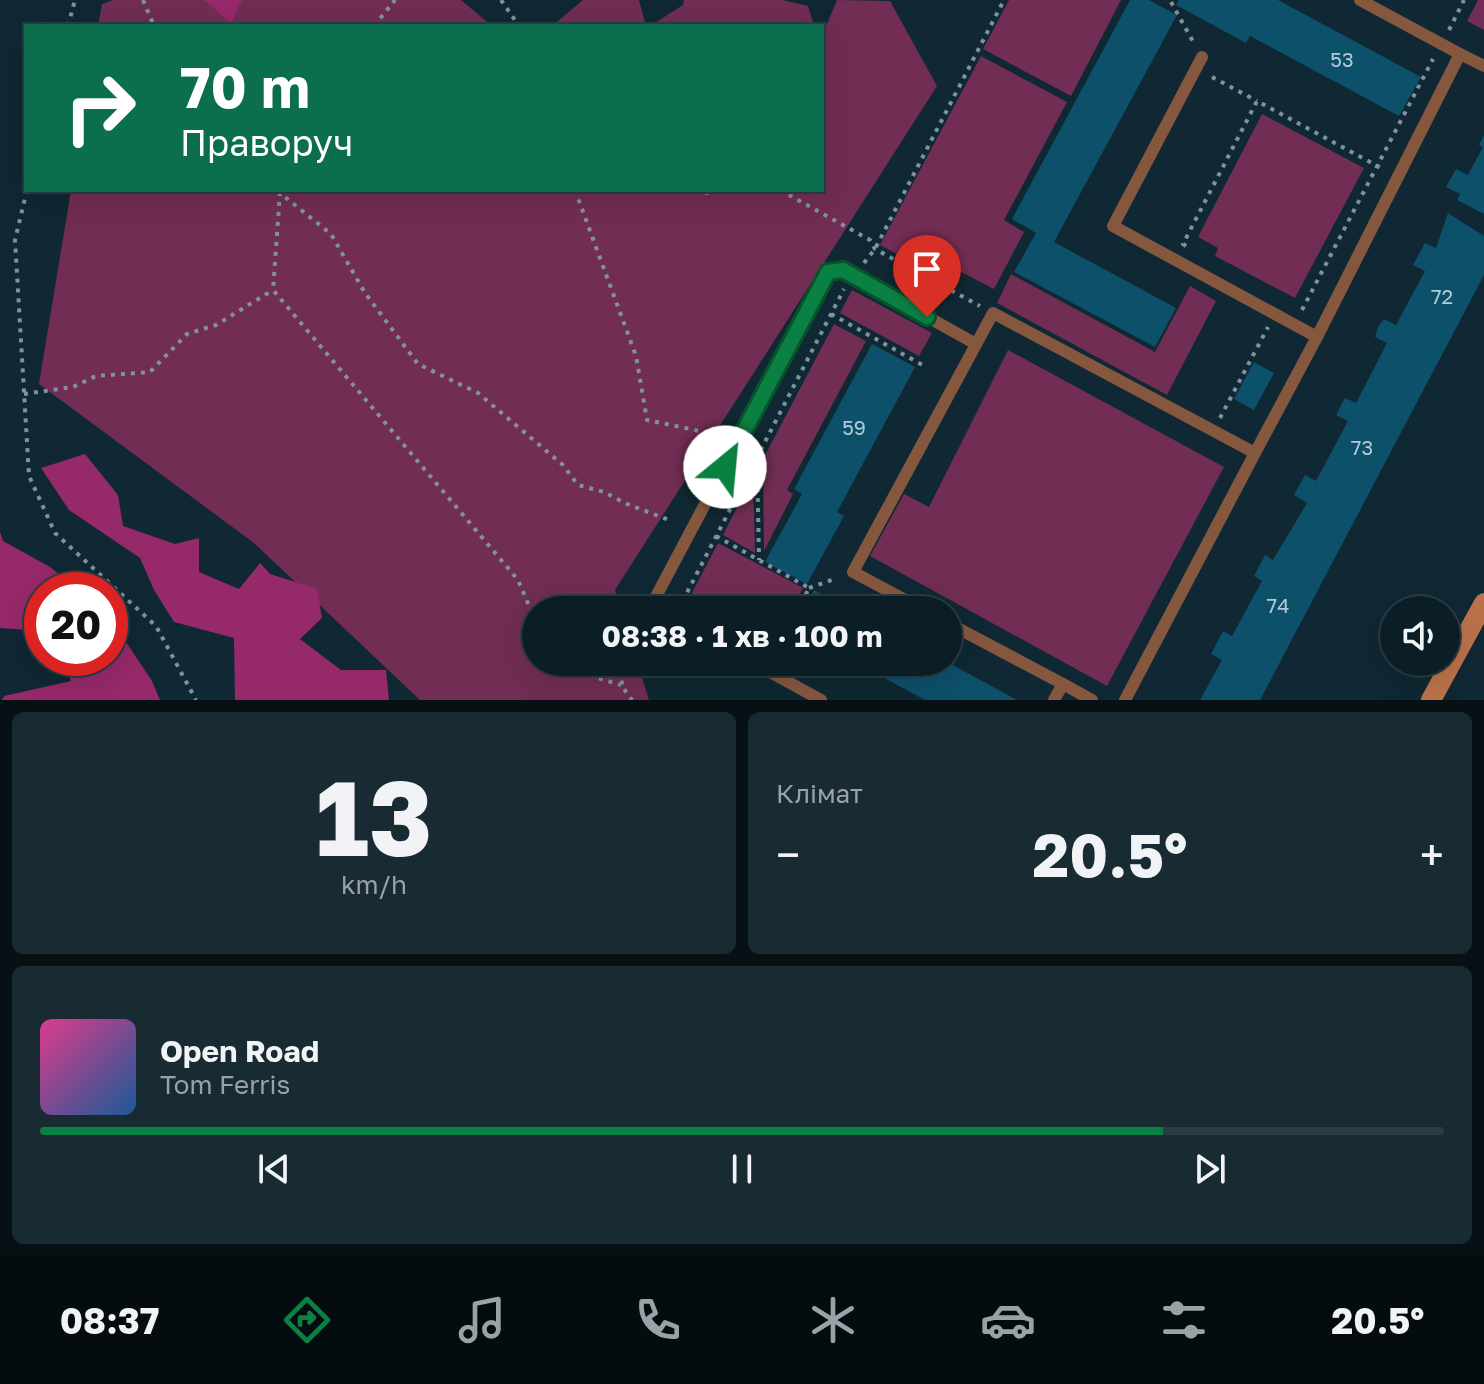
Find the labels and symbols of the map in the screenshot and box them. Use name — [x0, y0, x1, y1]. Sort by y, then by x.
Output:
house number: 53 — [1330, 47, 1354, 71]
pin — [893, 235, 961, 317]
house number: 72 — [1431, 284, 1453, 308]
house number: 59 — [842, 415, 866, 439]
position arrow — [683, 425, 767, 509]
house number: 73 — [1351, 435, 1373, 459]
speed limit sign: 20 — [24, 572, 128, 676]
house number: 74 — [1267, 593, 1289, 617]

